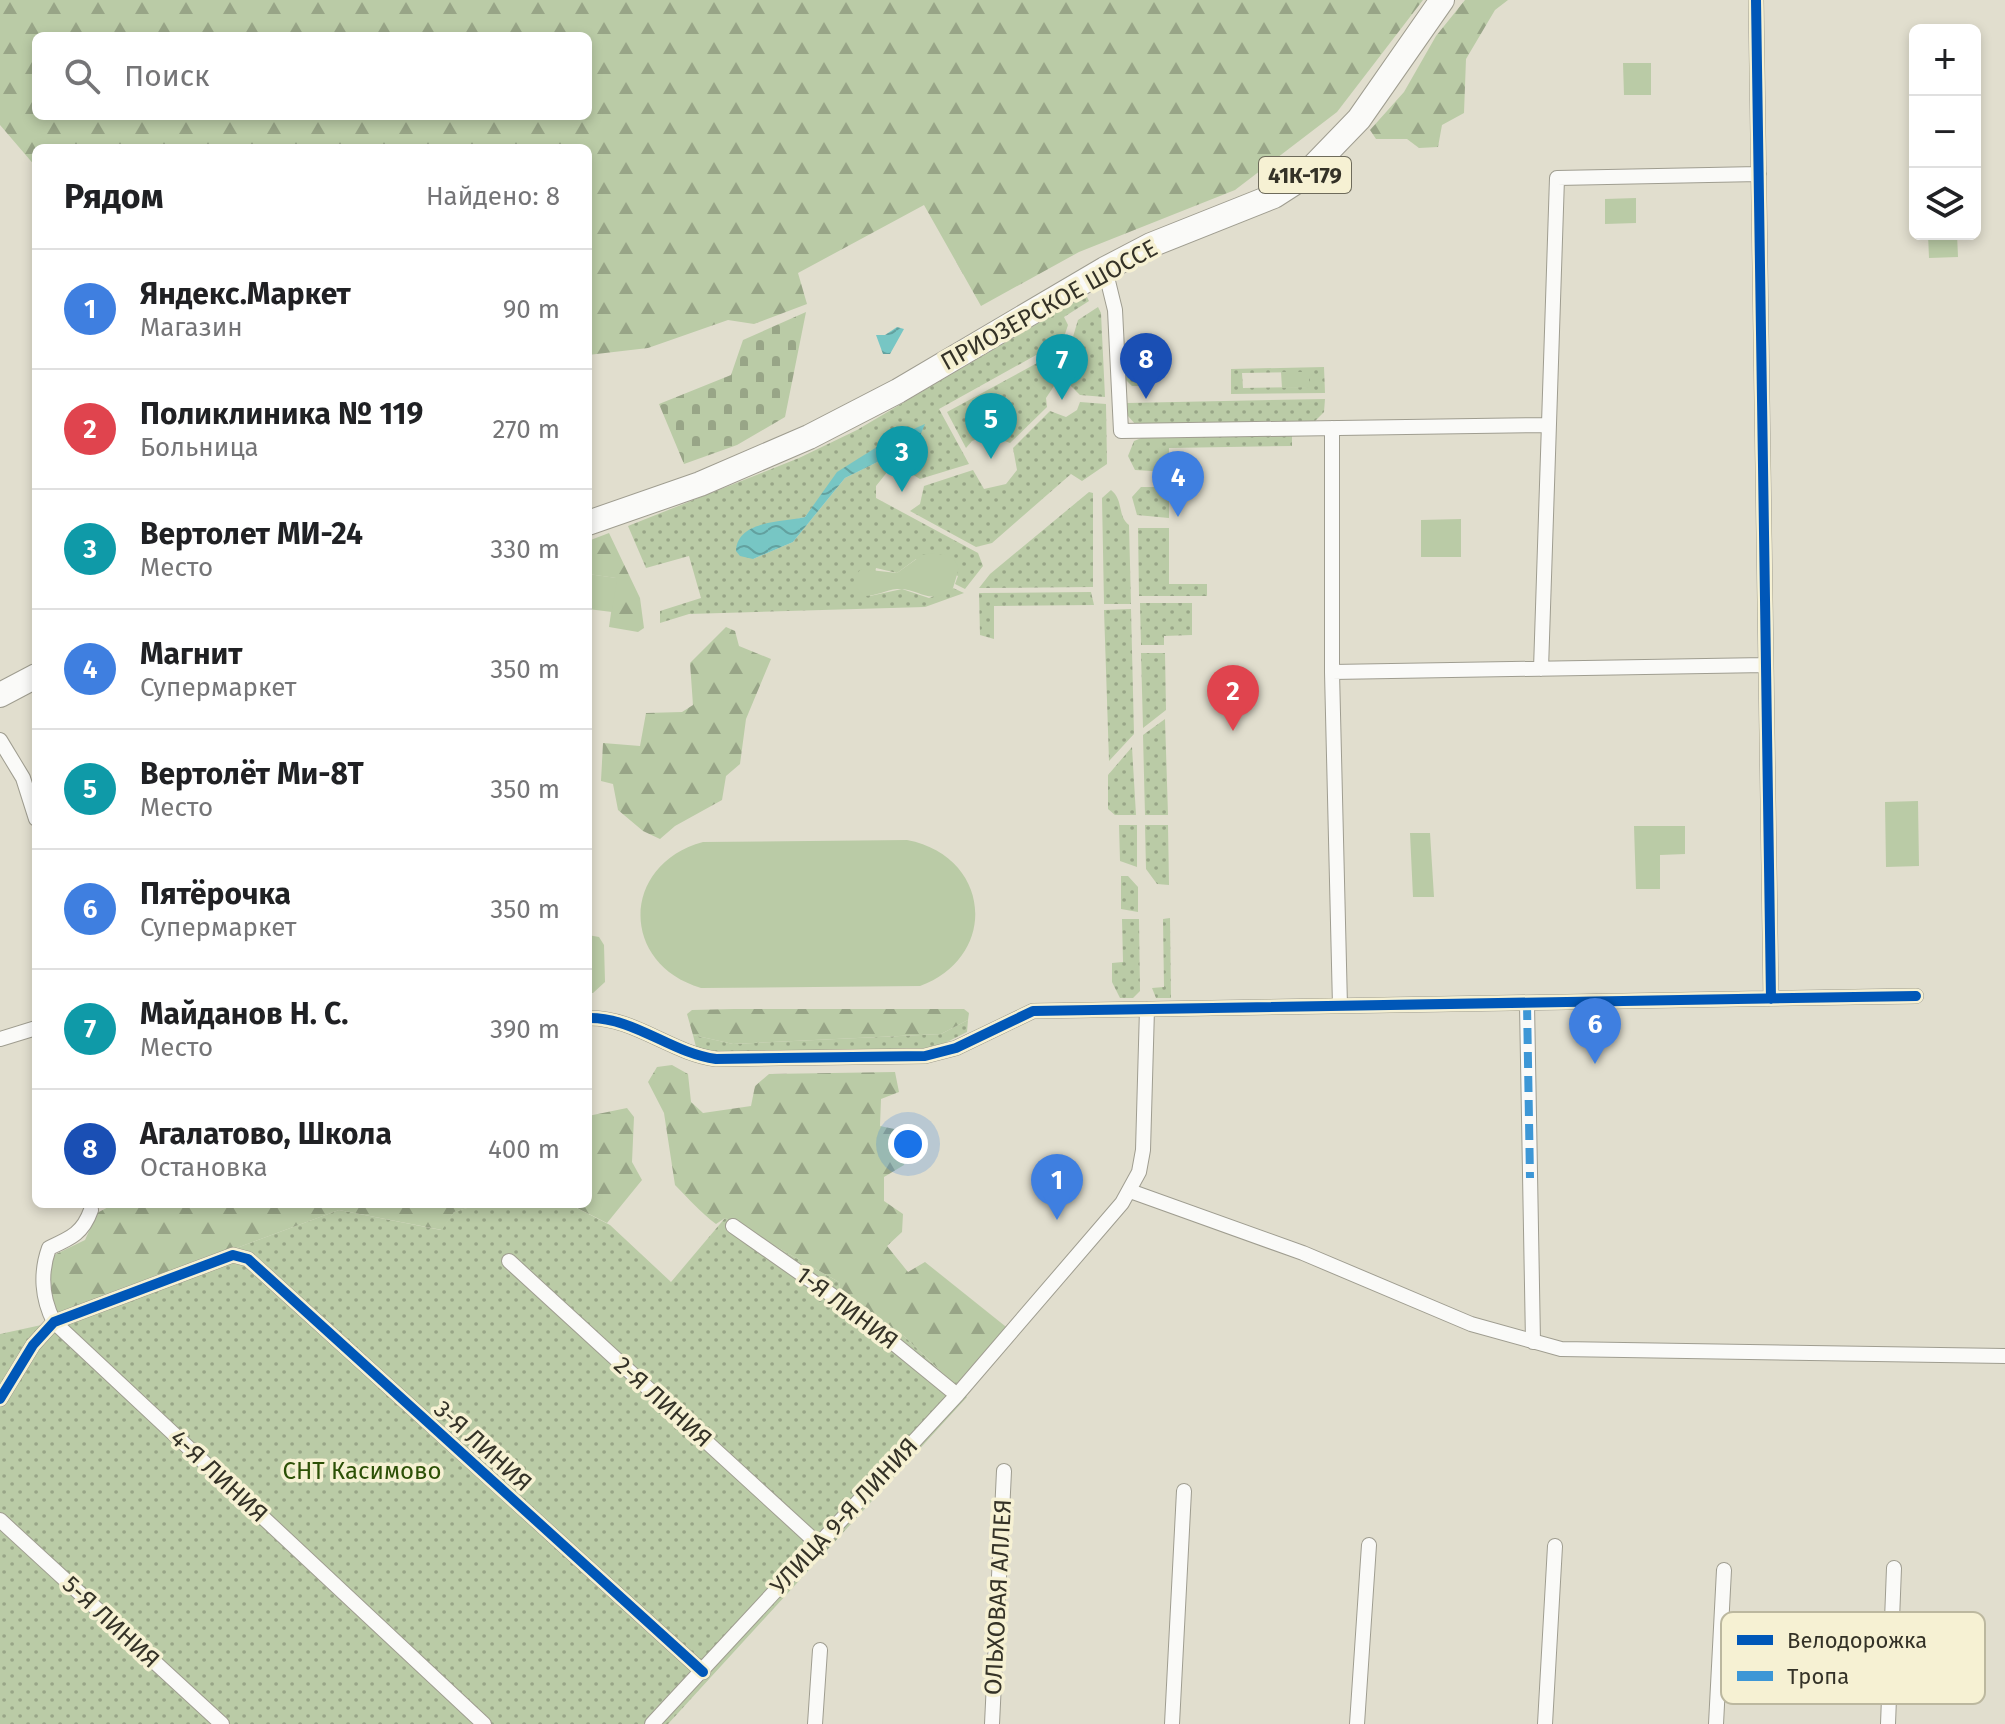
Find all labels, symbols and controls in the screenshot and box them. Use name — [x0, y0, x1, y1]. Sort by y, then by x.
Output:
map controls — [1909, 24, 1981, 240]
button: + — [1909, 24, 1981, 96]
search box — [32, 32, 592, 120]
icon: search — [60, 54, 104, 98]
text: Поиск — [124, 58, 210, 94]
button: − — [1909, 96, 1981, 168]
road number: 41К-179 — [1259, 157, 1351, 193]
button: layers — [1909, 168, 1981, 240]
text: Рядом — [64, 176, 163, 217]
text: Найдено: 8 — [426, 181, 560, 212]
street label: ПРИОЗЕРСКОЕ ШОССЕ — [936, 234, 1162, 376]
text: Яндекс.Маркет — [140, 276, 351, 312]
text: 1 — [84, 294, 96, 325]
text: 90 m — [503, 294, 560, 325]
text: Магазин — [140, 312, 243, 343]
pin: 8 — [1120, 333, 1172, 399]
pin: 7 — [1036, 334, 1088, 400]
pin: 5 — [965, 393, 1017, 459]
text: Поликлиника № 119 — [140, 396, 423, 432]
text: 2 — [83, 414, 97, 445]
text: 270 m — [492, 414, 560, 445]
pin: 3 — [876, 426, 928, 492]
text: Больница — [140, 432, 259, 463]
pin: 4 — [1152, 451, 1204, 517]
text: Вертолет МИ-24 — [140, 516, 363, 552]
text: 3 — [83, 534, 97, 565]
text: 330 m — [490, 534, 560, 565]
text: Место — [140, 552, 213, 583]
text: Магнит — [140, 636, 242, 672]
text: 4 — [83, 654, 97, 685]
text: 350 m — [490, 654, 560, 685]
pin: 2 — [1207, 665, 1259, 731]
text: Супермаркет — [140, 672, 297, 703]
text: Вертолёт Ми-8Т — [140, 756, 364, 792]
text: 5 — [83, 774, 97, 805]
text: 350 m — [490, 774, 560, 805]
text: Место — [140, 792, 213, 823]
text: Пятёрочка — [140, 876, 291, 912]
text: 6 — [83, 894, 97, 925]
text: 350 m — [490, 894, 560, 925]
text: Супермаркет — [140, 912, 297, 943]
text: Майданов Н. С. — [140, 996, 349, 1032]
pin: 6 — [1569, 998, 1621, 1064]
text: 7 — [84, 1014, 96, 1045]
text: 390 m — [490, 1014, 560, 1045]
text: Место — [140, 1032, 213, 1063]
text: Агалатово, Школа — [140, 1116, 392, 1152]
your location — [888, 1124, 928, 1164]
text: 8 — [82, 1134, 98, 1165]
text: 400 m — [488, 1134, 560, 1165]
text: Остановка — [140, 1152, 268, 1183]
pin: 1 — [1031, 1154, 1083, 1220]
street label: 1-Я ЛИНИЯ — [791, 1261, 903, 1355]
street label: 2-Я ЛИНИЯ — [608, 1351, 718, 1453]
street label: 3-Я ЛИНИЯ — [428, 1395, 538, 1497]
street label: 4-Я ЛИНИЯ — [165, 1424, 273, 1528]
street label: УЛИЦА 9-Я ЛИНИЯ — [765, 1432, 923, 1600]
park label: СНТ Касимово — [283, 1457, 442, 1485]
street label: ОЛЬХОВАЯ АЛЛЕЯ — [979, 1498, 1017, 1696]
street label: 5-Я ЛИНИЯ — [57, 1570, 165, 1674]
legend — [1721, 1612, 1985, 1704]
text: Велодорожка — [1787, 1627, 1927, 1654]
text: Тропа — [1787, 1663, 1849, 1690]

